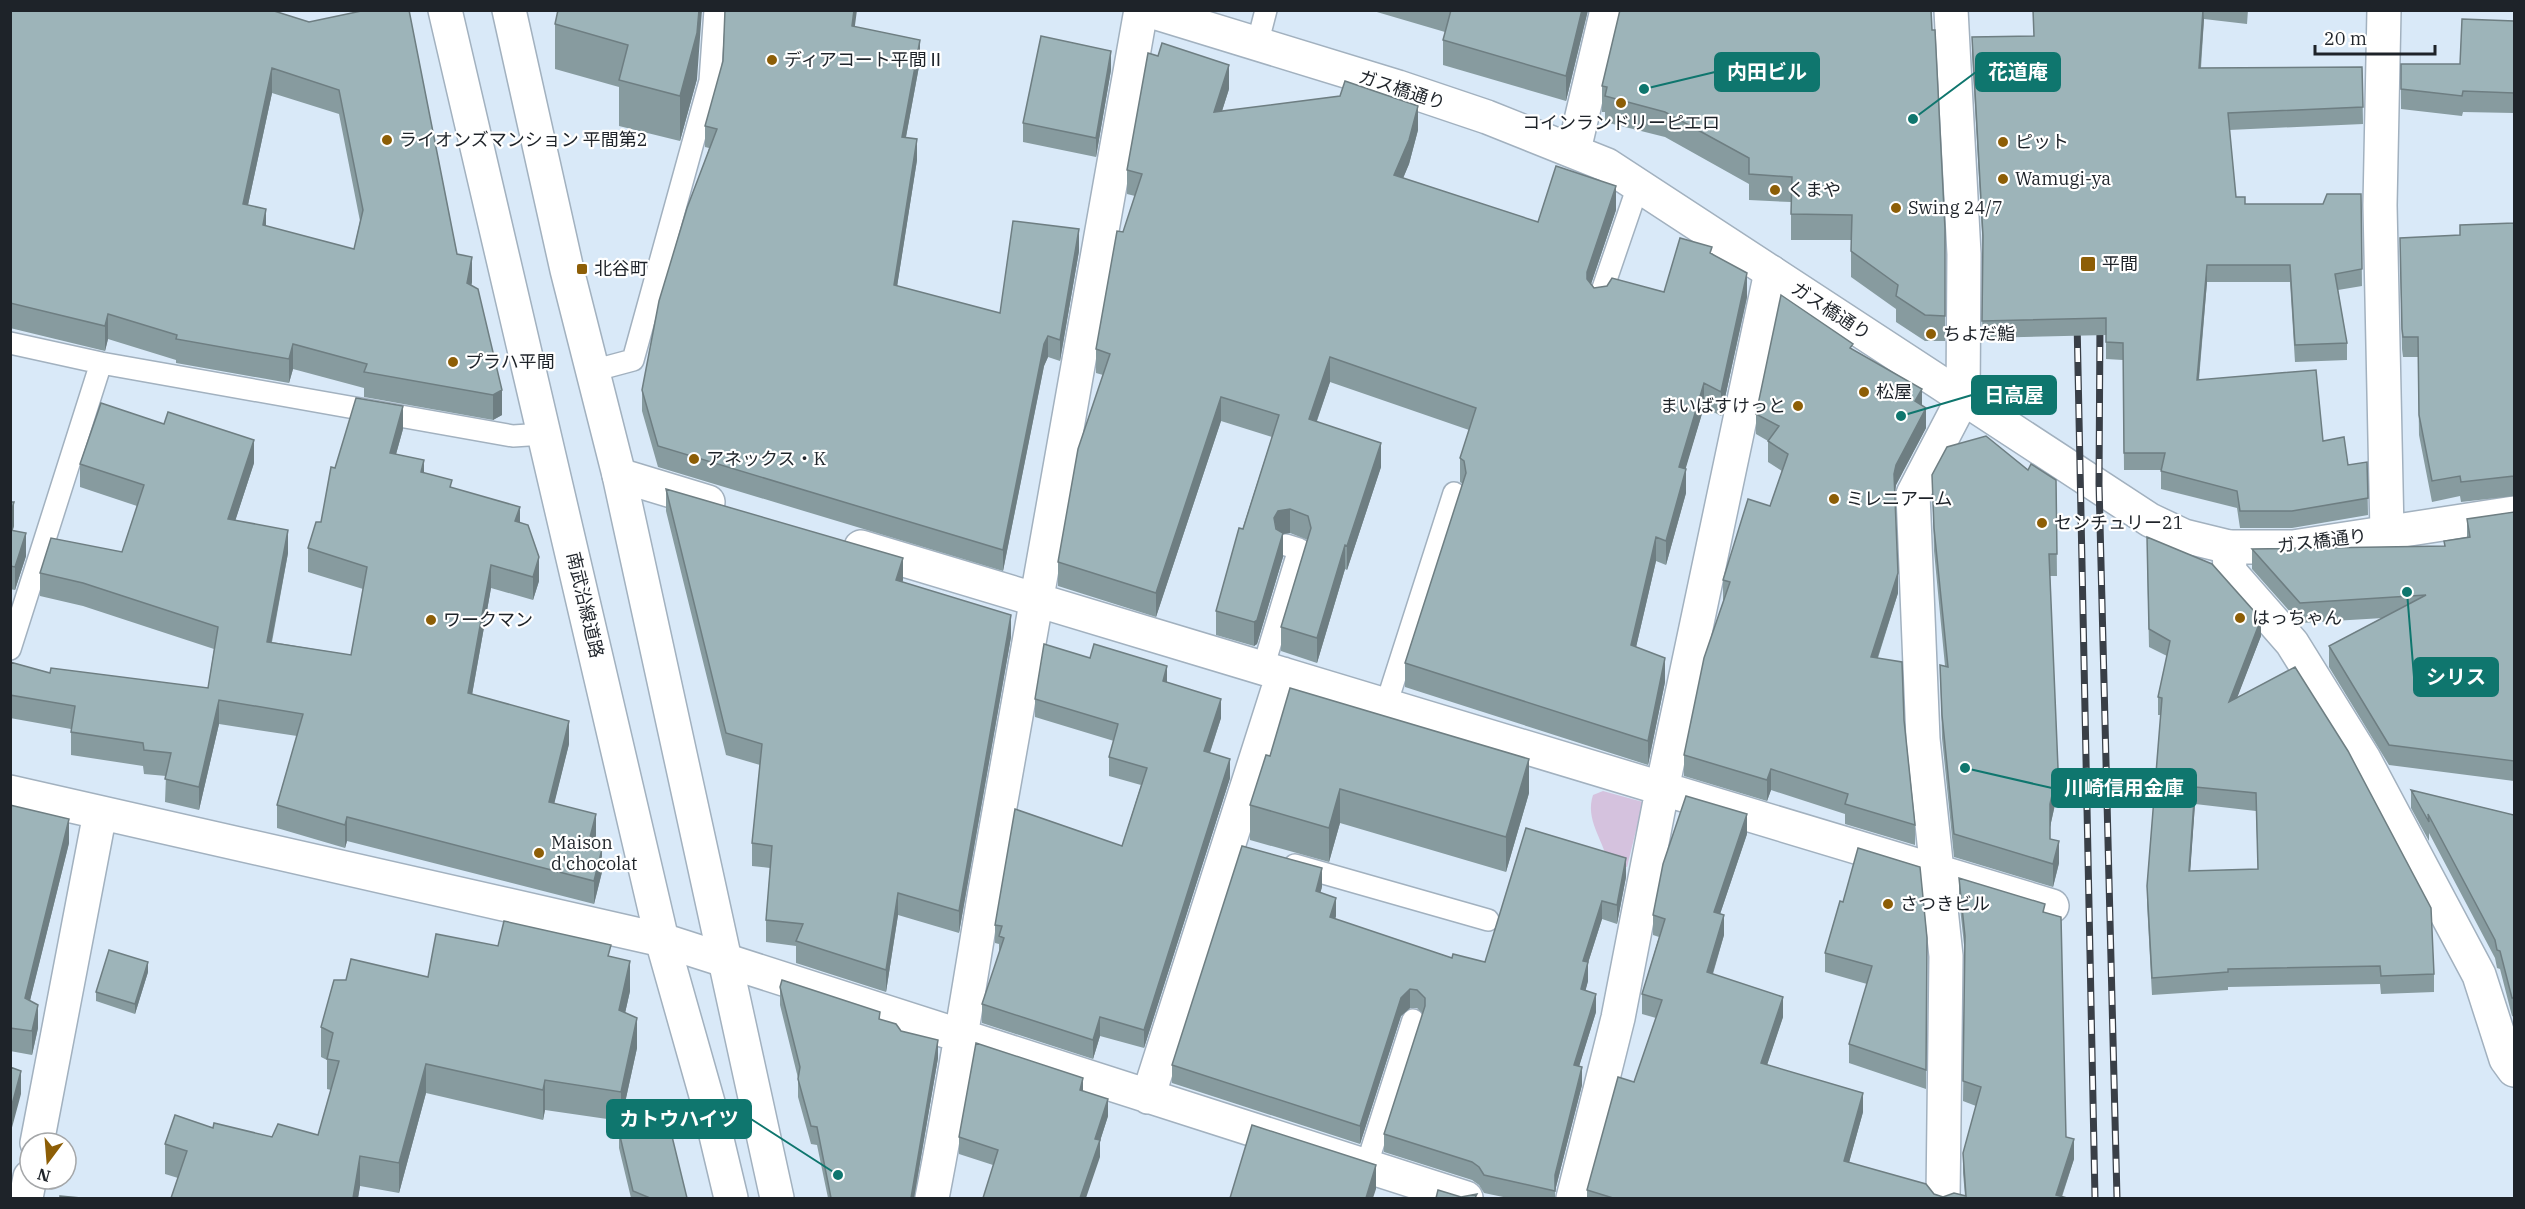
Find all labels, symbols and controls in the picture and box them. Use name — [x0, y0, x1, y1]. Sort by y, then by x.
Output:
scale bar — [2315, 18, 2435, 56]
text: 20 m — [2324, 27, 2367, 50]
place label: ディアコート平間Ⅱ — [784, 48, 945, 71]
marker: ディアコート平間Ⅱ — [765, 53, 779, 67]
callout: 内田ビル — [1715, 53, 1819, 91]
callout: 花道庵 — [1976, 53, 2060, 91]
text: 内田ビル — [1727, 58, 1807, 85]
text: 花道庵 — [1988, 58, 2048, 85]
street label: ガス橋通り — [1356, 65, 1449, 114]
marker: コインランドリーピエロ — [1614, 96, 1628, 110]
place label: コインランドリーピエロ — [1522, 111, 1720, 134]
place label: ライオンズマンション 平間第2 — [399, 128, 648, 151]
place label: ピット — [2015, 130, 2069, 153]
marker: ライオンズマンション 平間第2 — [380, 133, 394, 147]
marker: ピット — [1996, 135, 2010, 149]
place label: Wamugi-ya — [2015, 167, 2111, 190]
marker: Wamugi-ya — [1996, 172, 2010, 186]
place label: くまや — [1787, 178, 1841, 201]
marker: くまや — [1768, 183, 1782, 197]
place label: Swing 24/7 — [1908, 196, 2003, 219]
marker: Swing 24/7 — [1889, 201, 1903, 215]
place label: 平間 — [2102, 252, 2138, 275]
marker: 平間 — [2079, 255, 2097, 273]
place label: 北谷町 — [594, 257, 648, 280]
marker: 北谷町 — [575, 262, 589, 276]
street label: ガス橋通り — [1787, 276, 1875, 345]
place label: ちよだ鮨 — [1943, 322, 2015, 345]
marker: ちよだ鮨 — [1924, 327, 1938, 341]
place label: プラハ平間 — [465, 350, 555, 373]
marker: プラハ平間 — [446, 355, 460, 369]
callout: 日高屋 — [1972, 376, 2056, 414]
place label: 松屋 — [1876, 380, 1912, 403]
text: 日高屋 — [1984, 381, 2044, 408]
marker: 松屋 — [1857, 385, 1871, 399]
place label: まいばすけっと — [1660, 394, 1786, 417]
marker: まいばすけっと — [1791, 399, 1805, 413]
place label: アネックス・K — [706, 447, 826, 470]
marker: アネックス・K — [687, 452, 701, 466]
place label: ミレニアーム — [1846, 487, 1952, 510]
marker: ミレニアーム — [1827, 492, 1841, 506]
place label: センチュリー21 — [2054, 511, 2184, 534]
marker: センチュリー21 — [2035, 516, 2049, 530]
street label: ガス橋通り — [2276, 524, 2368, 557]
street label: 南武沿線道路 — [562, 550, 609, 660]
place label: はっちゃん — [2252, 606, 2342, 629]
place label: ワークマン — [443, 608, 533, 631]
marker: はっちゃん — [2233, 611, 2247, 625]
marker: ワークマン — [424, 613, 438, 627]
callout: シリス — [2414, 658, 2498, 696]
text: シリス — [2426, 663, 2486, 690]
callout: 川崎信用金庫 — [2052, 769, 2196, 807]
text: 川崎信用金庫 — [2064, 774, 2184, 801]
place label: Maison d'chocolat — [551, 831, 637, 875]
marker: Maison d'chocolat — [532, 846, 546, 860]
place label: さつきビル — [1900, 892, 1990, 915]
marker: さつきビル — [1881, 897, 1895, 911]
callout: カトウハイツ — [607, 1100, 751, 1138]
text: カトウハイツ — [619, 1105, 739, 1132]
north arrow — [18, 1131, 78, 1191]
text: N — [35, 1164, 53, 1187]

